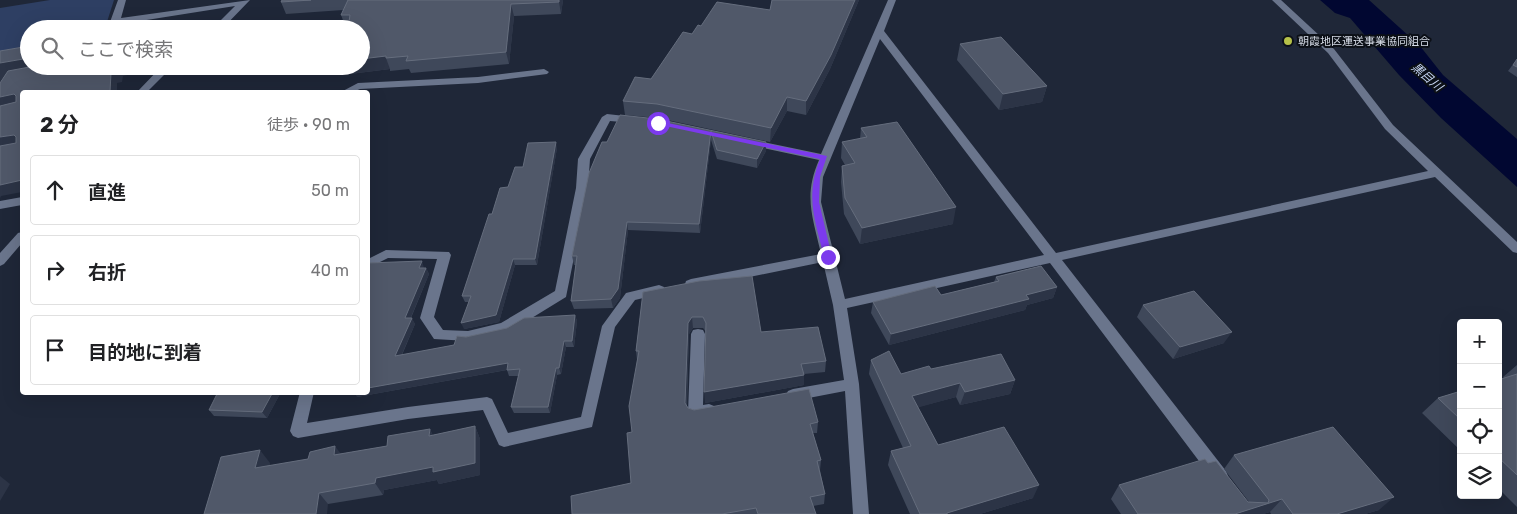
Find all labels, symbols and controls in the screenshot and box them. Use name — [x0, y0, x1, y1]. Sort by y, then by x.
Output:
search box — [20, 20, 370, 75]
icon: search — [38, 34, 66, 62]
marker: 朝霞地区運送事業協同組合 — [1282, 35, 1294, 47]
place label: 朝霞地区運送事業協同組合 — [1298, 35, 1430, 48]
text: ここで検索 — [78, 38, 173, 61]
water label: 黒目川 — [1409, 60, 1447, 95]
text: 2 分 — [40, 112, 79, 137]
route start — [647, 112, 670, 135]
text: 徒歩 · 90 m — [267, 115, 350, 134]
icon: ahead — [41, 176, 69, 204]
text: 直進 — [88, 181, 126, 204]
text: 50 m — [311, 181, 349, 200]
route end — [817, 246, 840, 269]
icon: right — [41, 256, 69, 284]
text: 右折 — [88, 261, 126, 284]
text: 40 m — [311, 261, 349, 280]
map controls — [1457, 319, 1502, 499]
button: + — [1457, 319, 1502, 364]
icon: arrive — [41, 336, 69, 364]
text: 目的地に到着 — [88, 341, 202, 364]
button: − — [1457, 364, 1502, 409]
button: locate — [1457, 409, 1502, 454]
button: layers — [1457, 454, 1502, 499]

